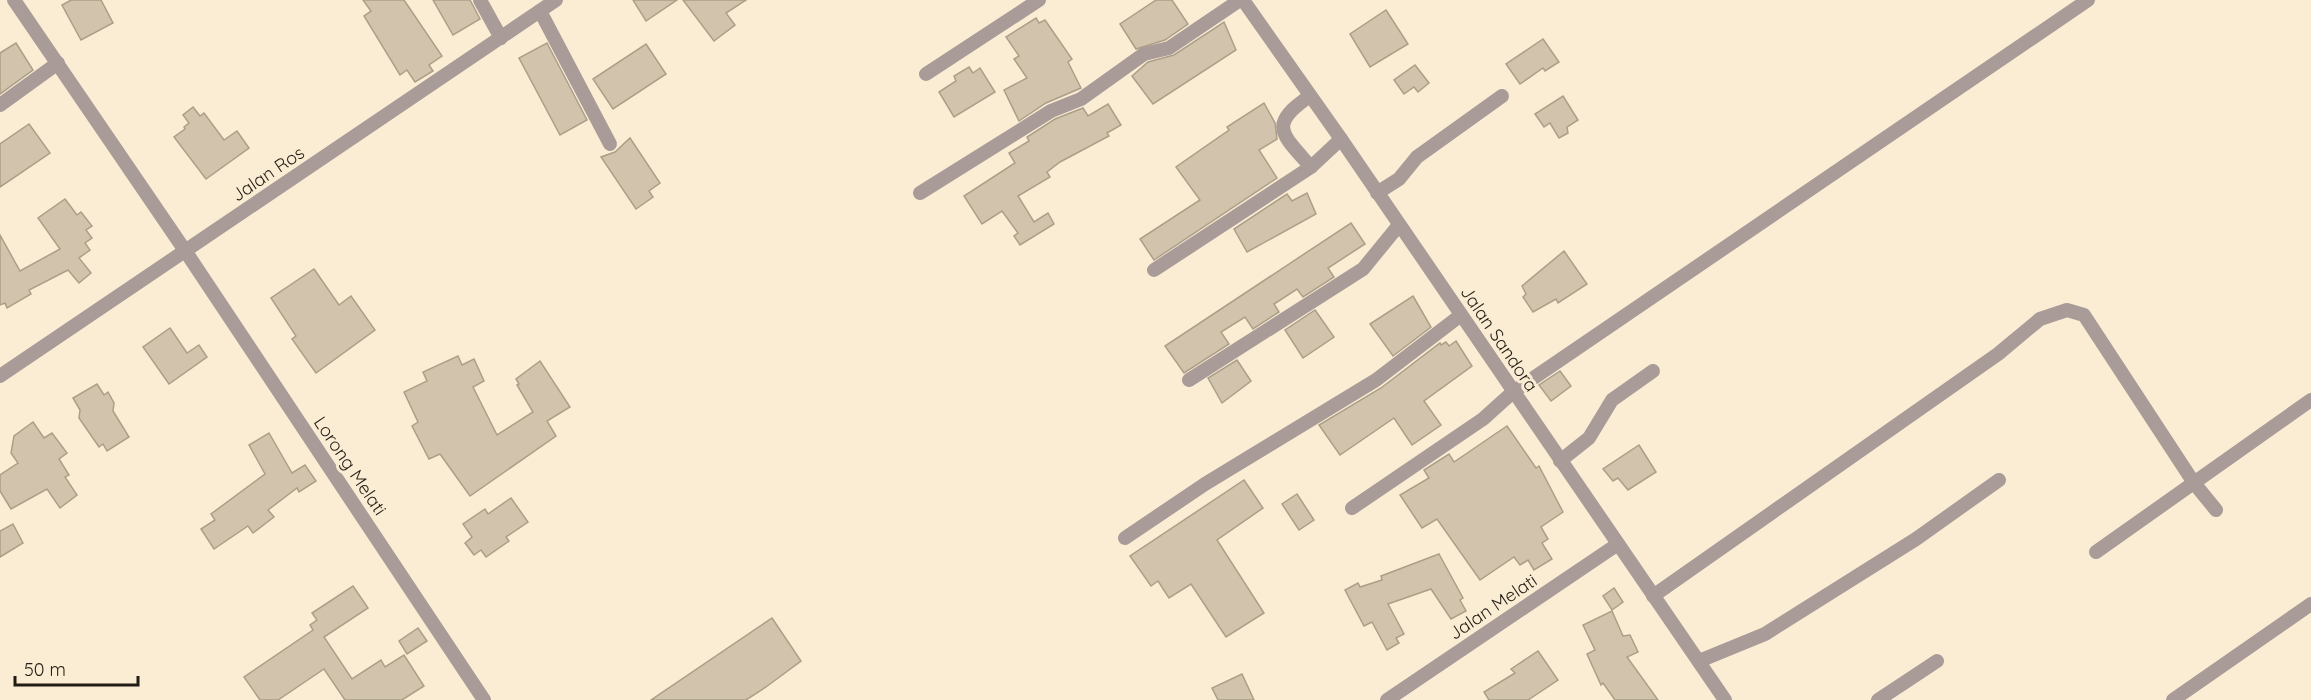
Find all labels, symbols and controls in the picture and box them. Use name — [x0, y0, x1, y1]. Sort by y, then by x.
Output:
street label: Jalan Ros — [227, 141, 308, 206]
street label: Jalan Sandora — [1456, 282, 1543, 396]
street label: Lorong Melati — [309, 412, 392, 520]
street label: Jalan Melati — [1444, 569, 1541, 645]
scale bar — [15, 649, 138, 687]
text: 50 m — [24, 658, 66, 681]

